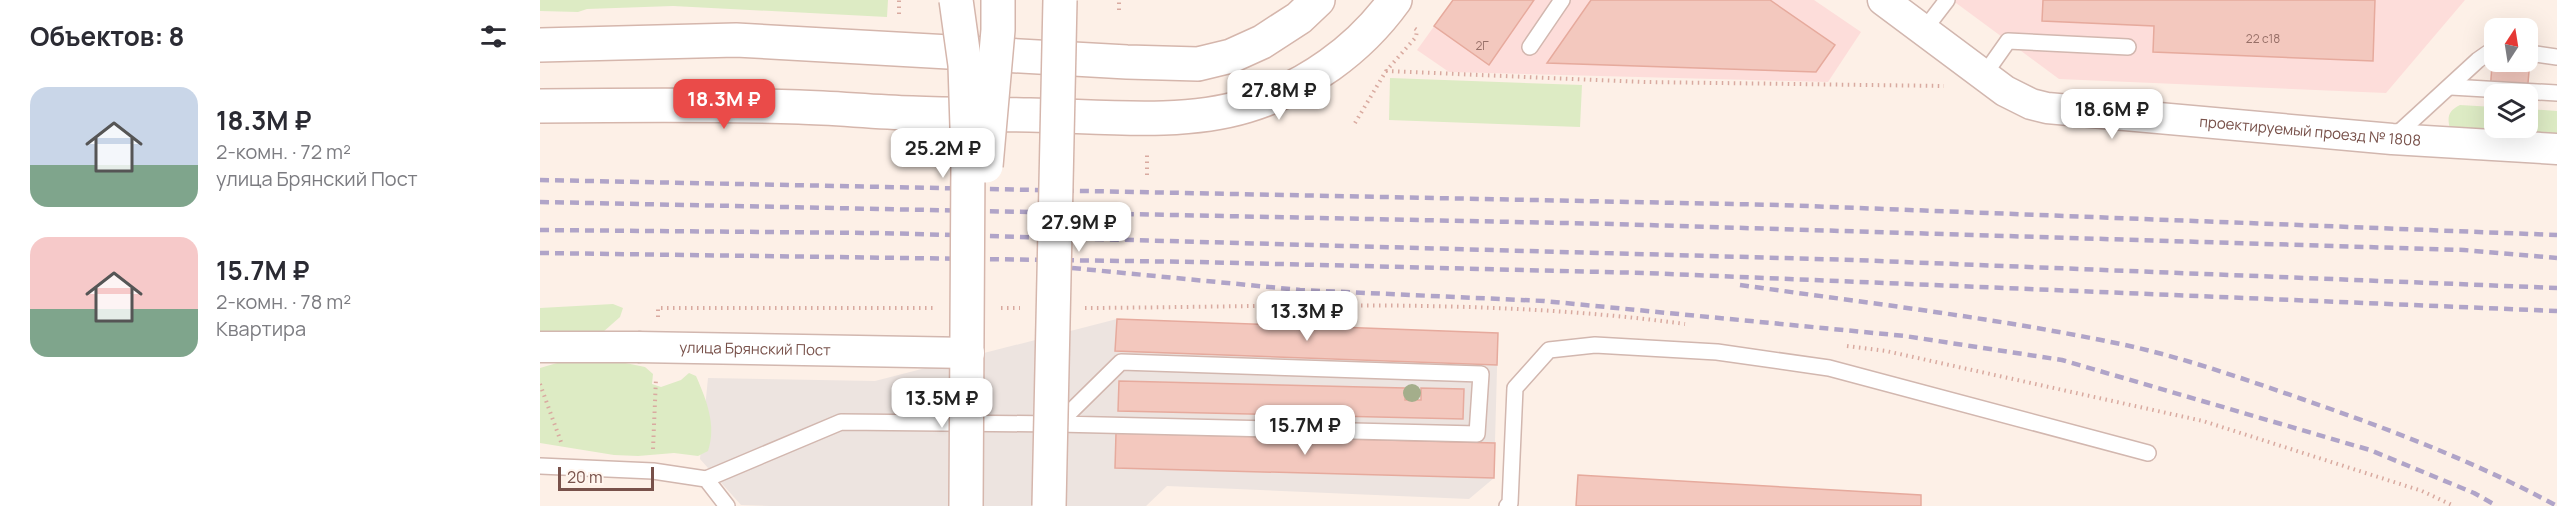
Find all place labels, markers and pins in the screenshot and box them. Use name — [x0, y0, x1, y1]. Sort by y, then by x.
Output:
pin: 27.8M ₽ — [1224, 70, 1334, 121]
pin: 18.3M ₽ — [669, 79, 779, 130]
pin: 18.6M ₽ — [2057, 89, 2167, 140]
pin: 25.2M ₽ — [888, 128, 998, 179]
pin: 27.9M ₽ — [1024, 202, 1134, 253]
pin: 13.3M ₽ — [1252, 291, 1362, 342]
pin: 13.5M ₽ — [887, 378, 997, 429]
pin: 15.7M ₽ — [1250, 405, 1360, 456]

